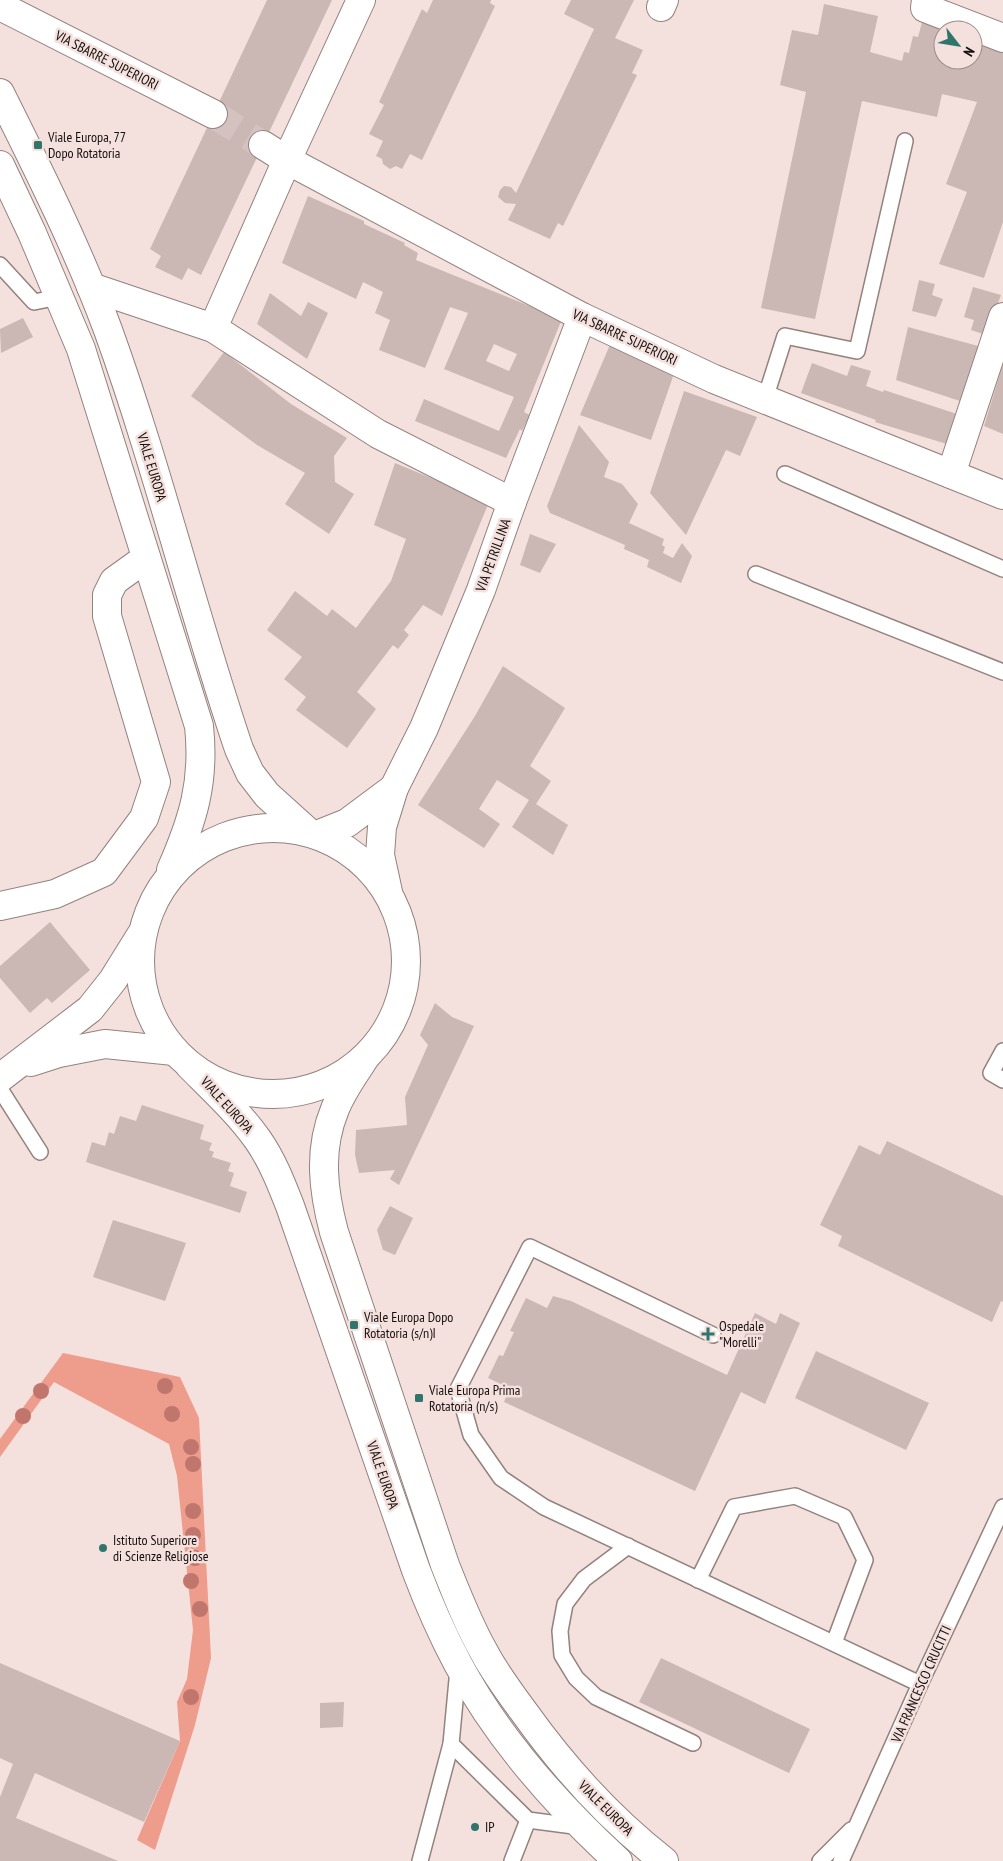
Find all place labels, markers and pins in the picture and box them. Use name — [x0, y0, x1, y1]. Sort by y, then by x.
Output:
place label: Viale Europa, 77 Dopo Rotatoria — [47, 128, 126, 162]
marker: Viale Europa, 77 Dopo Rotatoria — [32, 139, 44, 151]
place label: Viale Europa Dopo Rotatoria (s/n)I — [363, 1308, 453, 1342]
place label: Ospedale "Morelli" — [719, 1317, 764, 1351]
marker: Viale Europa Dopo Rotatoria (s/n)I — [348, 1319, 360, 1331]
marker: Ospedale "Morelli" — [701, 1327, 715, 1341]
place label: Viale Europa Prima Rotatoria (n/s) — [428, 1381, 520, 1415]
marker: Viale Europa Prima Rotatoria (n/s) — [413, 1392, 425, 1404]
place label: Istituto Superiore di Scienze Religiose — [113, 1531, 209, 1565]
marker: Istituto Superiore di Scienze Religiose — [97, 1542, 109, 1554]
place label: IP — [485, 1818, 495, 1836]
marker: IP — [469, 1821, 481, 1833]

